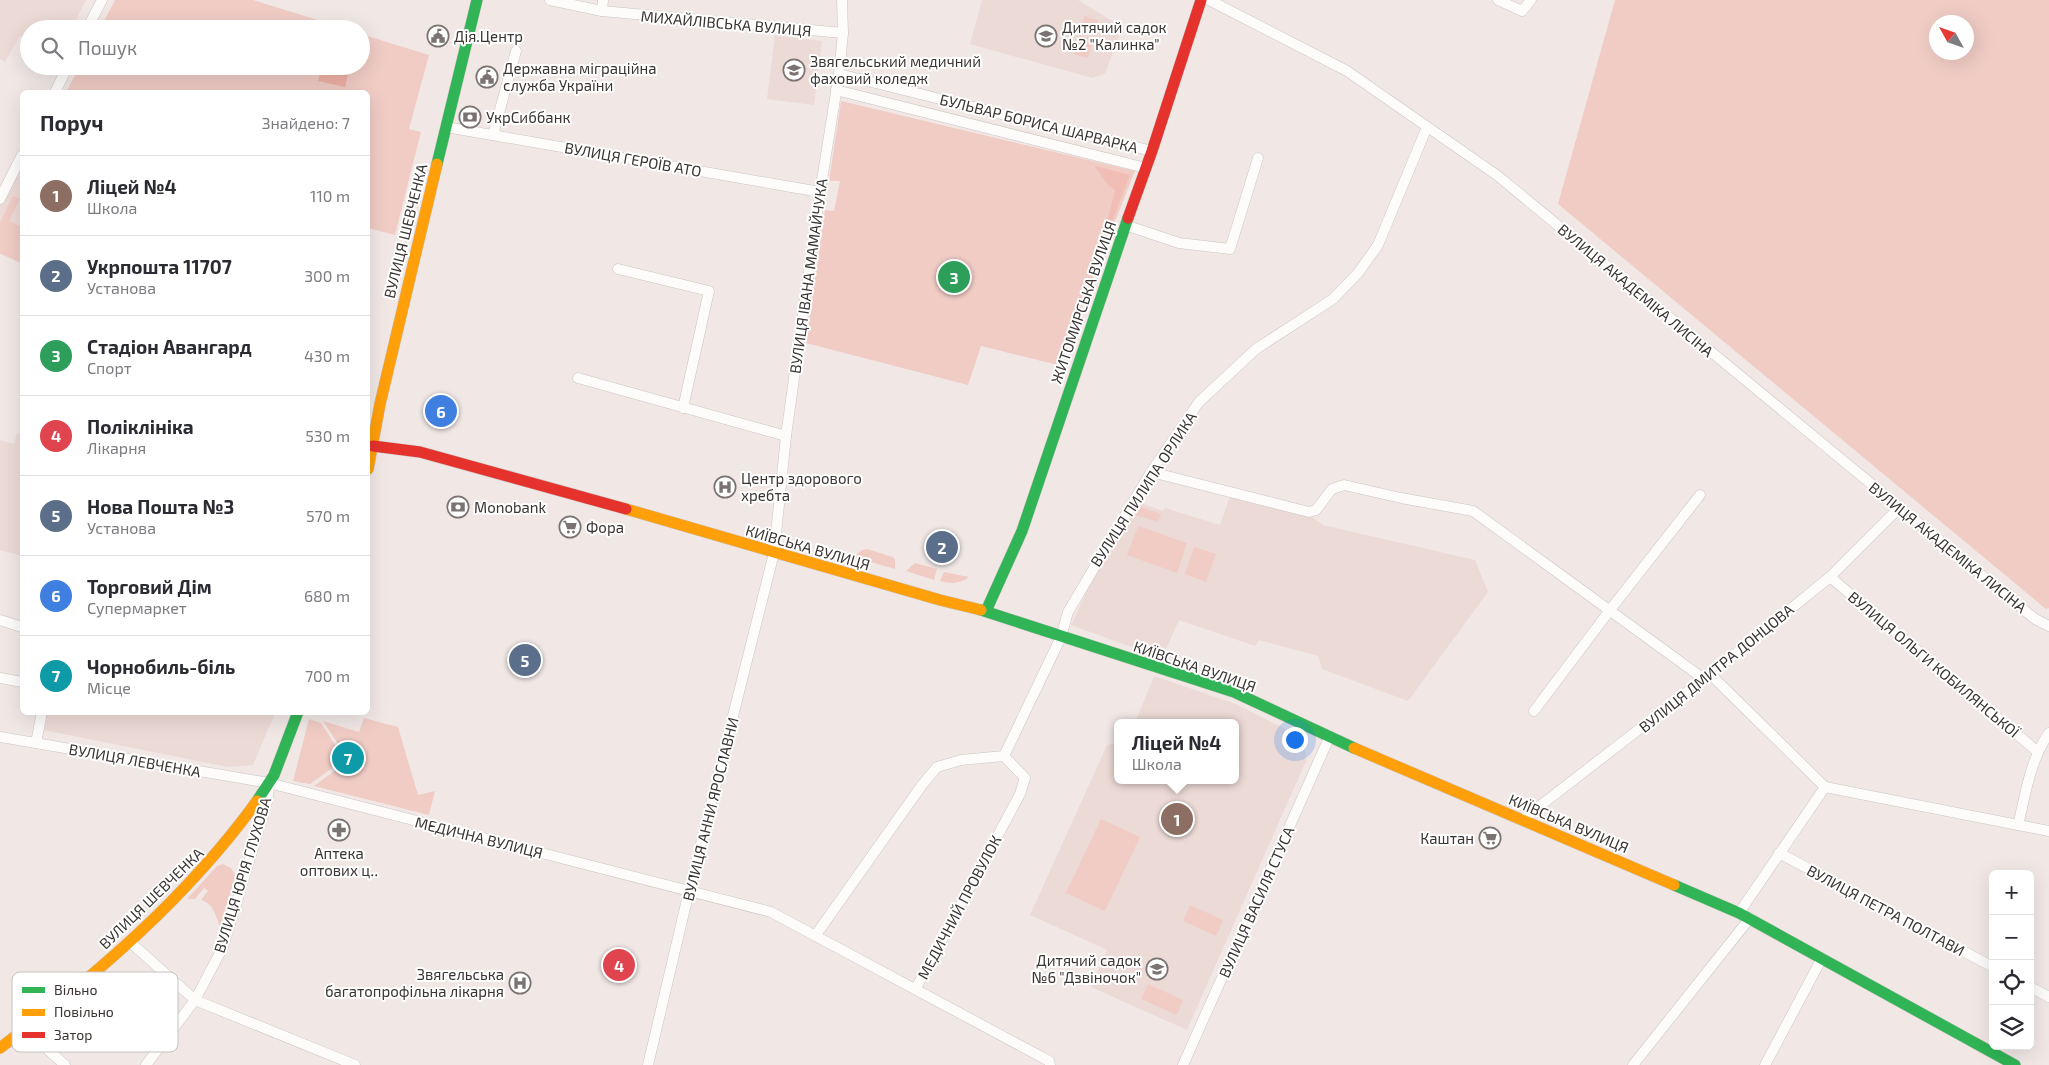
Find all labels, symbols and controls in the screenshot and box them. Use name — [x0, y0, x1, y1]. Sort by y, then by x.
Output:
street label: МИХАЙЛІВСЬКА ВУЛИЦЯ — [640, 7, 812, 39]
north arrow — [1929, 15, 1974, 60]
place label: Дитячий садок №2 "Калинка" — [1062, 18, 1167, 53]
search box — [20, 20, 370, 75]
public building icon: Дія.Центр — [426, 24, 450, 48]
school or university icon: Дитячий садок №2 "Калинка" — [1034, 24, 1058, 48]
place label: Дія.Центр — [454, 27, 523, 45]
icon: search — [38, 34, 66, 62]
text: Пошук — [78, 36, 137, 59]
place label: Звягельський медичний фаховий коледж — [810, 52, 981, 87]
school or university icon: Звягельський медичний фаховий коледж — [782, 58, 806, 82]
place label: Державна міграційна служба України — [503, 59, 656, 95]
public building icon: Державна міграційна служба України — [475, 65, 499, 89]
street label: БУЛЬВАР БОРИСА ШАРВАРКА — [938, 90, 1141, 157]
bank icon: УкрСиббанк — [458, 105, 482, 129]
place label: УкрСиббанк — [486, 108, 570, 126]
text: Поруч — [40, 110, 103, 135]
text: Знайдено: 7 — [262, 113, 350, 132]
street label: ВУЛИЦЯ ГЕРОЇВ АТО — [563, 138, 703, 180]
street label: ВУЛИЦЯ ШЕВЧЕНКА — [380, 161, 431, 300]
text: Ліцей №4 — [87, 175, 177, 198]
street label: ВУЛИЦЯ ІВАНА МАМАЙЧУКА — [785, 177, 831, 375]
text: 1 — [53, 186, 59, 205]
text: 110 m — [310, 186, 350, 205]
text: Школа — [87, 198, 137, 217]
street label: ЖИТОМИРСЬКА ВУЛИЦЯ — [1047, 218, 1119, 386]
street label: ВУЛИЦЯ АКАДЕМІКА ЛИСІНА — [1555, 220, 1718, 361]
text: Укрпошта 11707 — [87, 255, 232, 278]
pin: 3 — [938, 258, 970, 296]
text: 2 — [51, 266, 61, 285]
text: 300 m — [304, 266, 350, 285]
text: Установа — [87, 278, 156, 297]
text: Стадіон Авангард — [87, 335, 252, 358]
text: 3 — [51, 346, 61, 365]
text: 430 m — [304, 346, 350, 365]
text: Спорт — [87, 358, 132, 377]
pin: 6 — [425, 392, 457, 430]
street label: ВУЛИЦЯ ПИЛИПА ОРЛИКА — [1086, 408, 1200, 570]
text: Поліклініка — [87, 415, 194, 438]
text: 4 — [51, 426, 61, 445]
text: 530 m — [305, 426, 350, 445]
text: Лікарня — [87, 438, 146, 457]
place label: Центр здорового хребта — [741, 469, 862, 504]
hospital icon: Центр здорового хребта — [713, 475, 737, 499]
street label: ВУЛИЦЯ АКАДЕМІКА ЛИСІНА — [1866, 478, 2031, 616]
text: Нова Пошта №3 — [87, 495, 234, 518]
bank icon: Monobank — [446, 495, 470, 519]
place label: Monobank — [474, 498, 546, 516]
text: 5 — [52, 506, 60, 525]
text: 570 m — [306, 506, 350, 525]
supermarket icon: Фора — [558, 515, 582, 539]
text: Установа — [87, 518, 156, 537]
place label: Фора — [586, 518, 624, 536]
street label: КИЇВСЬКА ВУЛИЦЯ — [744, 521, 872, 573]
pin: 2 — [926, 528, 958, 566]
text: Торговий Дім — [87, 575, 212, 598]
text: 6 — [51, 586, 61, 605]
text: 680 m — [304, 586, 350, 605]
street label: ВУЛИЦЯ ОЛЬГИ КОБИЛЯНСЬКОЇ — [1845, 587, 2023, 741]
text: Супермаркет — [87, 598, 186, 617]
street label: ВУЛИЦЯ ДМИТРА ДОНЦОВА — [1635, 600, 1797, 736]
street label: КИЇВСЬКА ВУЛИЦЯ — [1131, 637, 1259, 695]
pin: 5 — [509, 641, 541, 679]
text: Чорнобиль-біль — [87, 655, 235, 678]
text: 7 — [52, 666, 60, 685]
text: 700 m — [305, 666, 350, 685]
text: Місце — [87, 678, 131, 697]
street label: ВУЛИЦЯ АННИ ЯРОСЛАВНИ — [678, 715, 742, 903]
popup — [1114, 719, 1239, 784]
your location — [1282, 727, 1308, 753]
text: Ліцей №4 — [1132, 731, 1221, 754]
pin: 7 — [332, 739, 364, 777]
street label: ВУЛИЦЯ ЛЕВЧЕНКА — [68, 740, 203, 781]
text: Школа — [1132, 754, 1182, 773]
street label: КИЇВСЬКА ВУЛИЦЯ — [1506, 790, 1632, 856]
street label: ВУЛИЦЯ ЮРІЯ ГЛУХОВА — [210, 794, 274, 955]
pin: 1 — [1161, 800, 1193, 838]
street label: МЕДИЧНА ВУЛИЦЯ — [413, 812, 545, 862]
pharmacy icon: Аптека оптових ц‥ — [327, 818, 351, 842]
street label: ВУЛИЦЯ ВАСИЛЯ СТУСА — [1215, 823, 1298, 980]
supermarket icon: Каштан — [1478, 826, 1502, 850]
place label: Каштан — [1420, 829, 1474, 847]
street label: МЕДИЧНИЙ ПРОВУЛОК — [913, 832, 1005, 982]
street label: ВУЛИЦЯ ШЕВЧЕНКА — [95, 843, 207, 952]
place label: Аптека оптових ц‥ — [300, 844, 378, 879]
street label: ВУЛИЦЯ ПЕТРА ПОЛТАВИ — [1804, 861, 1968, 959]
map controls — [1989, 870, 2034, 1050]
button: + — [1989, 870, 2034, 915]
button: − — [1989, 915, 2034, 960]
pin: 4 — [603, 946, 635, 984]
place label: Дитячий садок №6 "Дзвіночок" — [1031, 951, 1141, 986]
school or university icon: Дитячий садок №6 "Дзвіночок" — [1145, 957, 1169, 981]
button: locate — [1989, 960, 2034, 1005]
place label: Звягельська багатопрофільна лікарня — [325, 965, 504, 1000]
hospital icon: Звягельська багатопрофільна лікарня — [508, 971, 532, 995]
legend — [12, 972, 178, 1052]
text: Вільно — [54, 981, 97, 998]
text: Повільно — [54, 1003, 114, 1020]
button: layers — [1989, 1005, 2034, 1050]
text: Затор — [54, 1026, 92, 1043]

